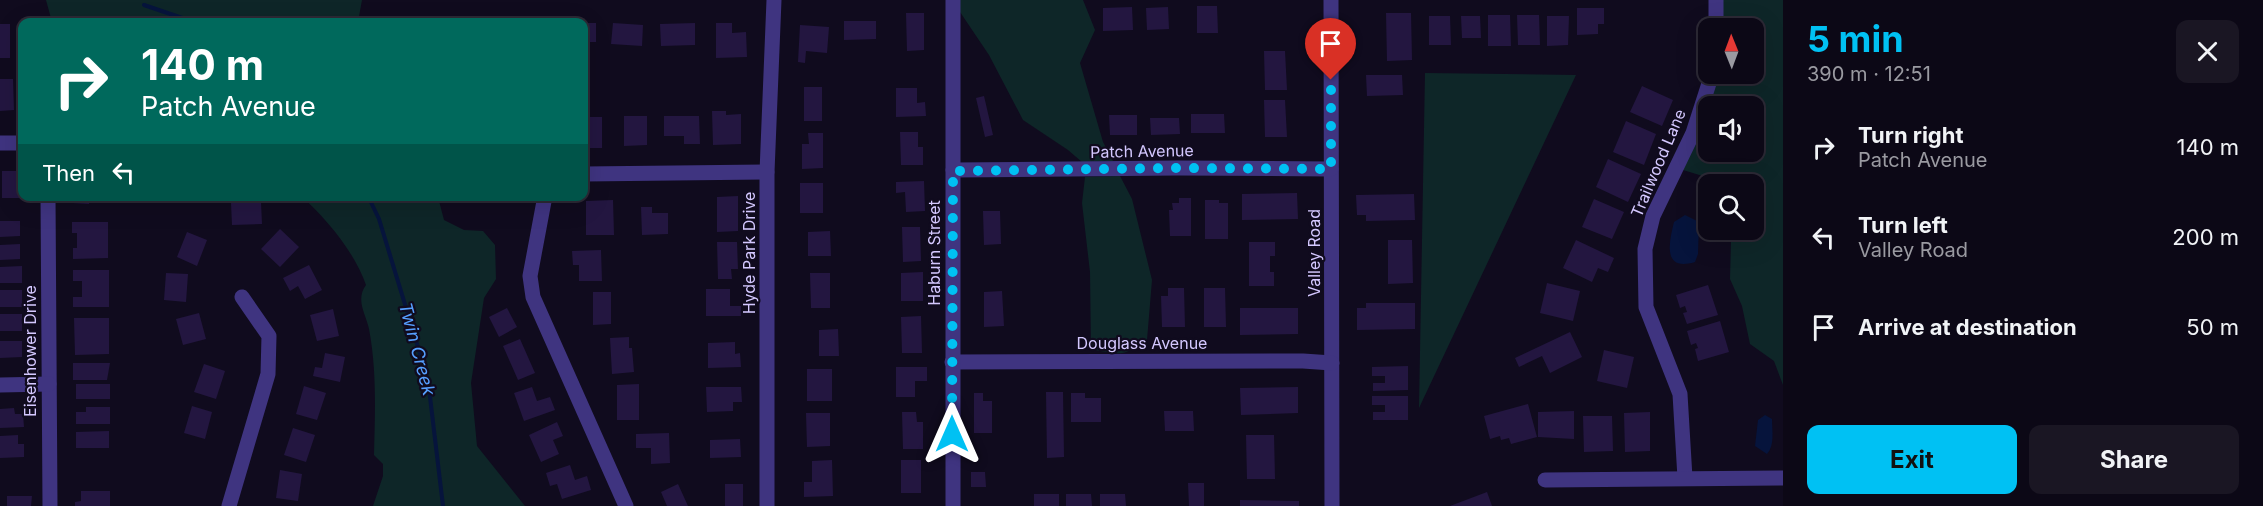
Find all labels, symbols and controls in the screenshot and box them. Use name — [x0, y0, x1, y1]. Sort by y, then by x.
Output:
text: 5 min — [1807, 17, 1904, 61]
pin — [1305, 18, 1356, 80]
north arrow — [1698, 18, 1764, 84]
map controls — [1698, 18, 1764, 240]
button: close — [2176, 20, 2239, 83]
icon: arrive — [1314, 27, 1347, 60]
text: 140 m — [141, 39, 264, 90]
icon: right — [42, 42, 120, 120]
text: 390 m · 12:51 — [1807, 62, 1931, 86]
text: Patch Avenue — [141, 90, 316, 123]
button: sound — [1698, 96, 1764, 162]
street label: Trailwood Lane — [1626, 106, 1690, 220]
text: Turn right — [1858, 122, 1964, 148]
icon: right — [1807, 131, 1840, 164]
text: 140 m — [2177, 134, 2239, 160]
street label: Patch Avenue — [1090, 140, 1194, 162]
text: Patch Avenue — [1858, 148, 1987, 172]
icon: left — [107, 156, 140, 189]
text: Then — [42, 160, 95, 186]
button: search — [1698, 174, 1764, 240]
street label: Hyde Park Drive — [739, 192, 759, 314]
street label: Haburn Street — [924, 200, 944, 306]
street label: Valley Road — [1304, 209, 1324, 297]
text: Turn left — [1858, 212, 1948, 238]
icon: left — [1807, 221, 1840, 254]
text: 200 m — [2172, 224, 2239, 250]
text: Valley Road — [1858, 238, 1968, 262]
street label: Eisenhower Drive — [20, 285, 40, 417]
water label: Twin Creek — [395, 300, 440, 399]
icon: arrive — [1807, 311, 1840, 344]
text: Arrive at destination — [1858, 314, 2077, 340]
text: 50 m — [2186, 314, 2239, 340]
street label: Douglass Avenue — [1077, 333, 1207, 353]
position arrow — [920, 402, 984, 466]
button: Exit — [1807, 425, 2017, 494]
button: Share — [2029, 425, 2239, 494]

